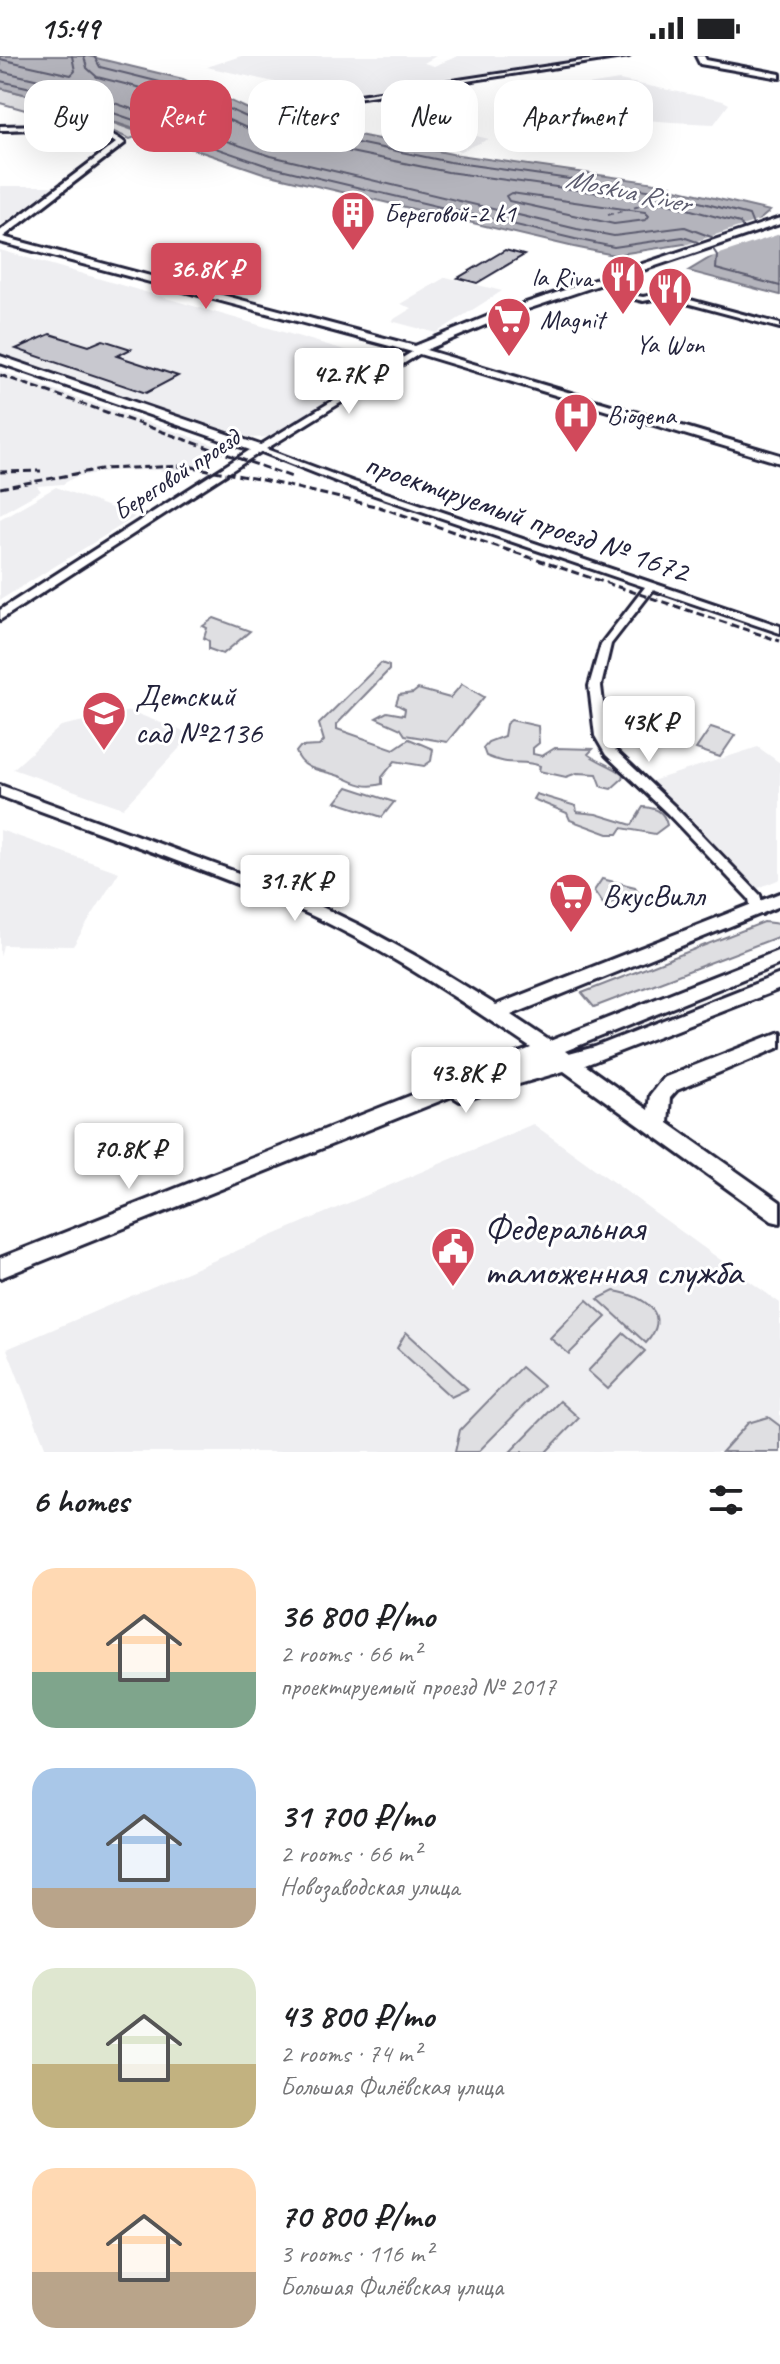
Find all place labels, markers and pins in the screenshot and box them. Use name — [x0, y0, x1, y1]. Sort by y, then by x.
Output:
building icon: Береговой-2 k1 — [329, 189, 377, 252]
place label: Береговой-2 k1 — [384, 197, 517, 230]
pin: 36.8K ₽ — [132, 243, 280, 311]
restaurant icon: la Riva — [599, 253, 647, 316]
place label: la Riva — [532, 261, 594, 294]
restaurant icon: Ya Won — [646, 265, 694, 328]
supermarket icon: Magnit — [485, 295, 533, 358]
place label: Magnit — [540, 303, 608, 336]
place label: Ya Won — [636, 328, 706, 361]
pin: 42.7K ₽ — [275, 348, 423, 416]
hospital icon: Biogena — [552, 391, 600, 454]
place label: Biogena — [607, 399, 677, 432]
place label: Детский сад №2136 — [135, 675, 264, 753]
school or university icon: Детский сад №2136 — [80, 689, 128, 752]
pin: 43K ₽ — [593, 696, 705, 764]
pin: 31.7K ₽ — [221, 855, 369, 923]
supermarket icon: ВкусВилл — [547, 871, 595, 934]
place label: ВкусВилл — [602, 875, 707, 916]
pin: 43.8K ₽ — [392, 1047, 540, 1115]
pin: 70.8K ₽ — [55, 1123, 203, 1191]
place label: Федеральная таможенная служба — [484, 1204, 745, 1295]
public building icon: Федеральная таможенная служба — [429, 1225, 477, 1288]

